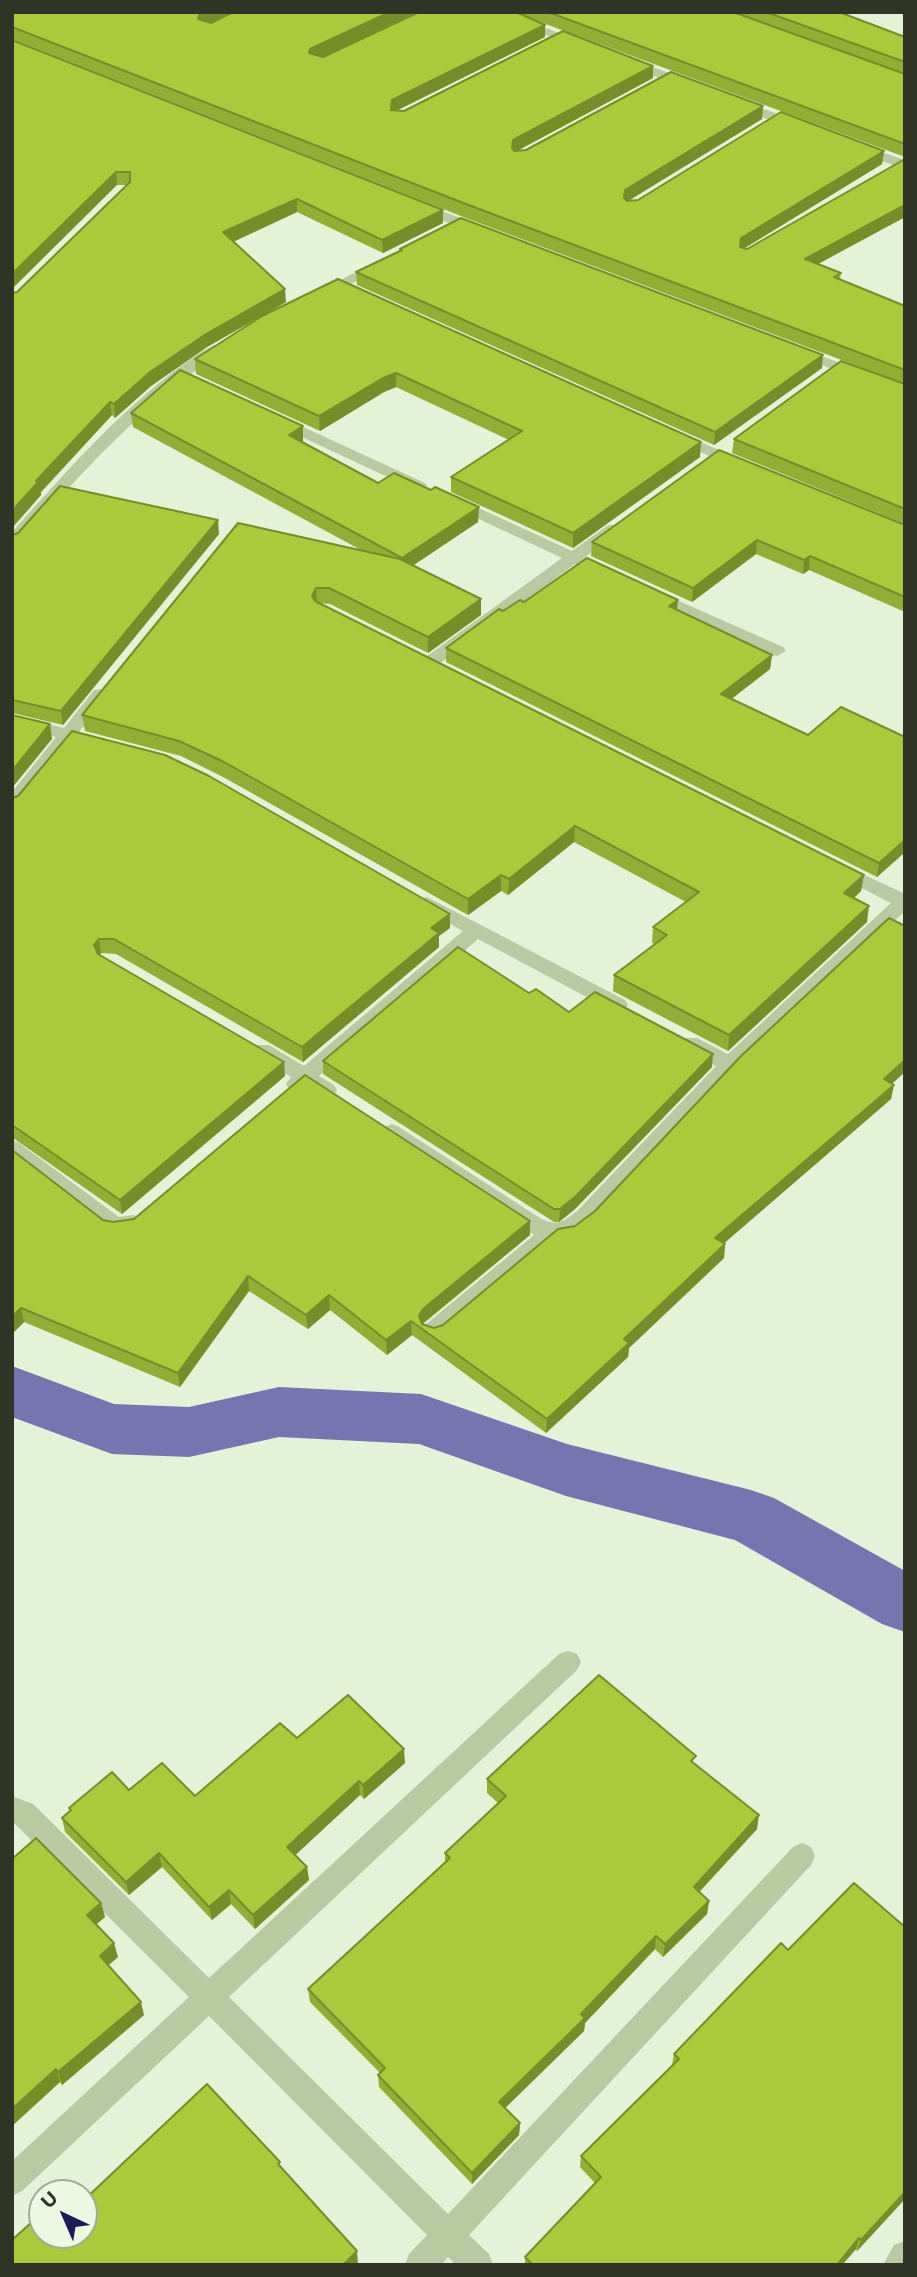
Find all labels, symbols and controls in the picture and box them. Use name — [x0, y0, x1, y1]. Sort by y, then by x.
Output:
north arrow — [28, 2179, 98, 2249]
text: U — [36, 2187, 63, 2213]

